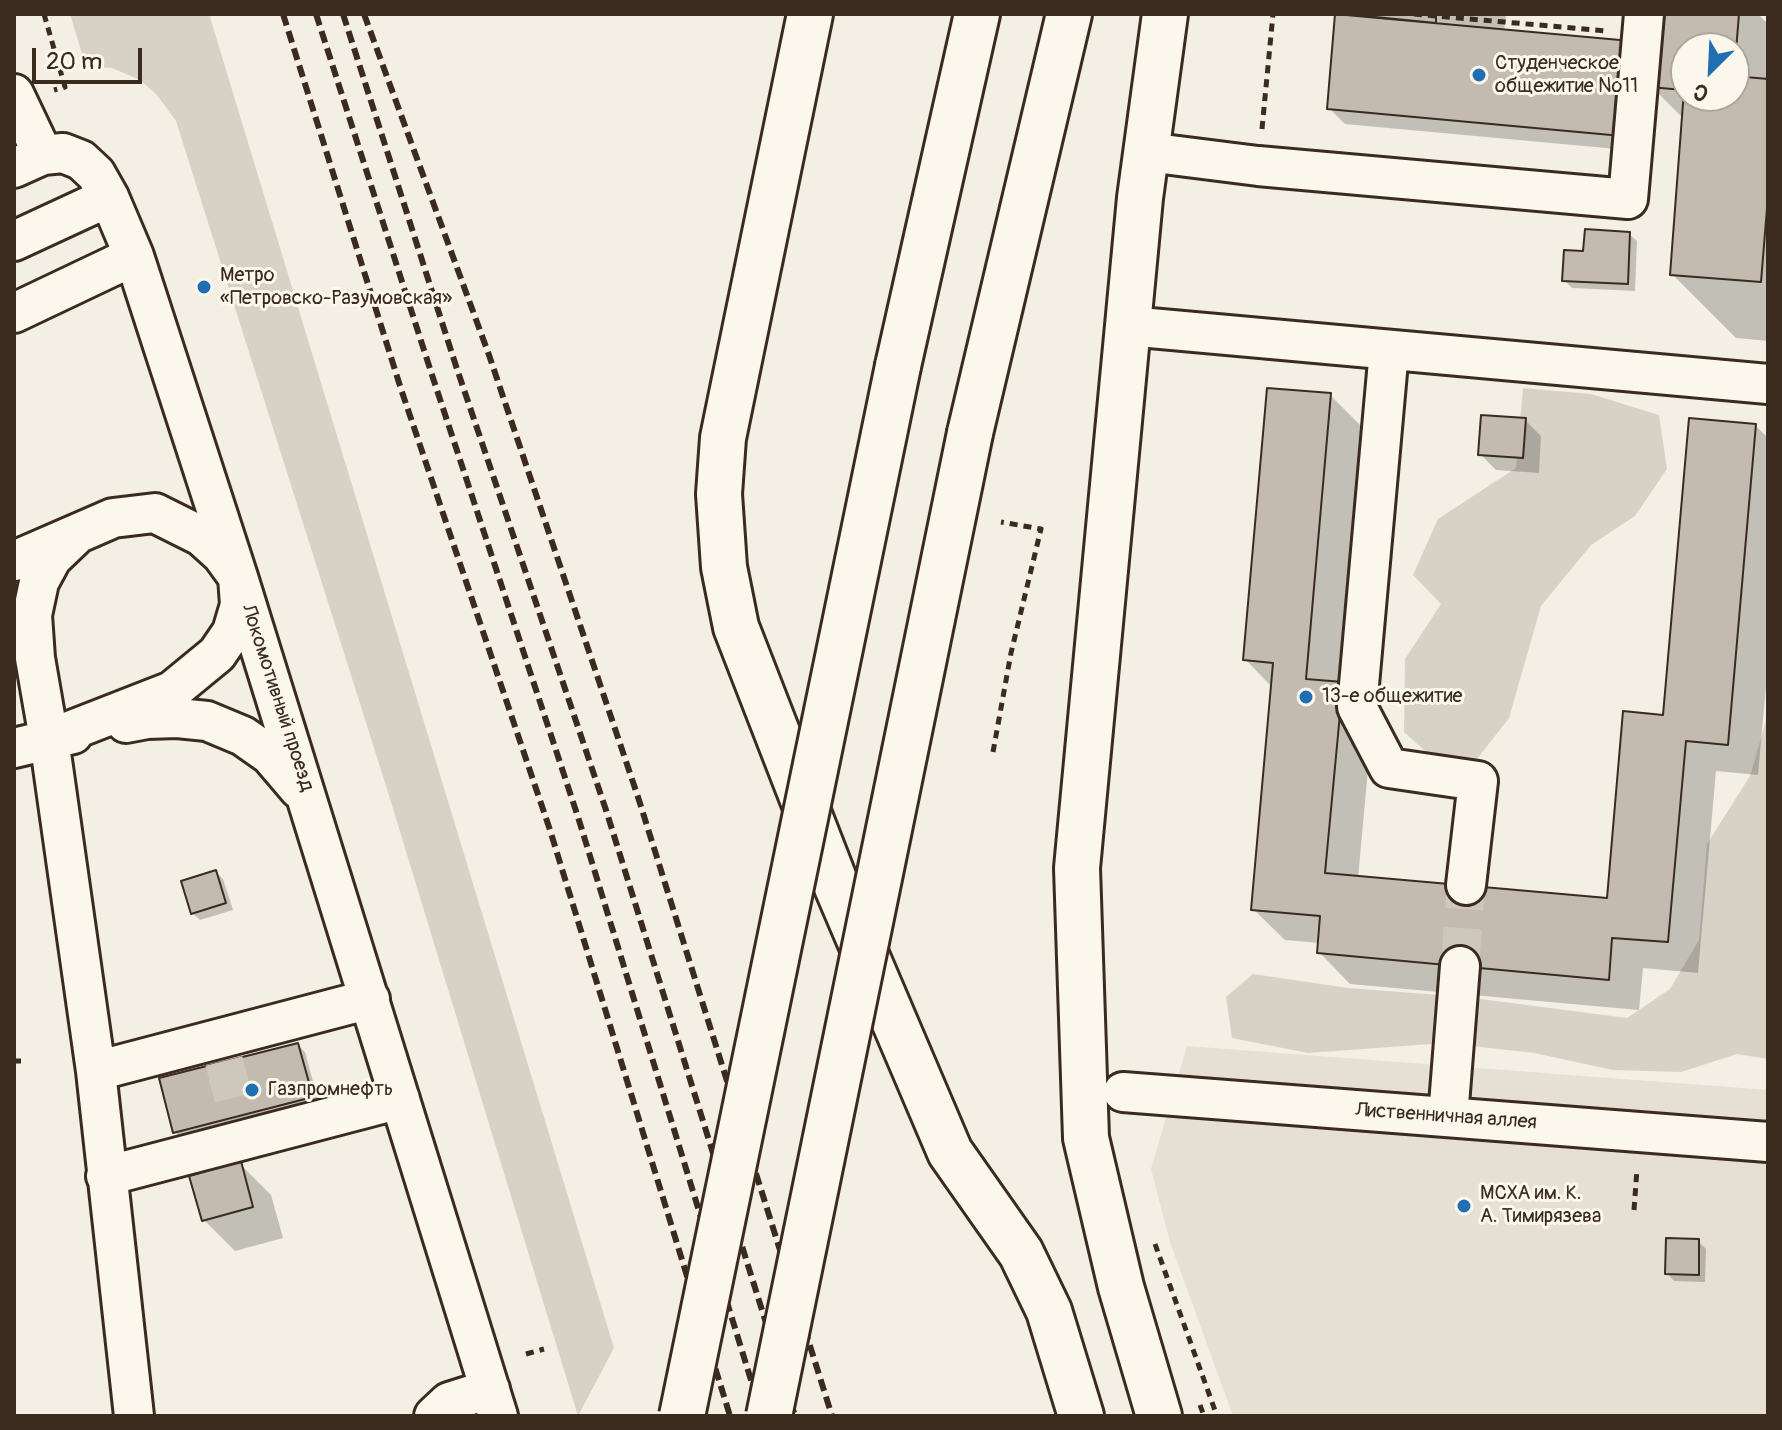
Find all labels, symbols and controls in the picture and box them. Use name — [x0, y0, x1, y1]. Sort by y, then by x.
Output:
scale bar — [36, 32, 146, 82]
north arrow — [1670, 32, 1750, 112]
text: 20 m — [46, 47, 102, 76]
place label: Студенческое общежитие №11 — [1495, 52, 1638, 99]
marker: Студенческое общежитие №11 — [1470, 66, 1488, 84]
text: С — [1689, 77, 1713, 108]
place label: Метро «Петровско-Разумовская» — [220, 264, 452, 311]
marker: Метро «Петровско-Разумовская» — [195, 278, 213, 296]
street label: Локомотивный проезд — [235, 602, 319, 794]
place label: 13-е общежитие — [1322, 685, 1462, 709]
marker: 13-е общежитие — [1297, 688, 1315, 706]
place label: Газпромнефть — [268, 1078, 393, 1102]
marker: Газпромнефть — [243, 1081, 261, 1099]
street label: Лиственничная аллея — [1354, 1099, 1538, 1135]
place label: МСХА им. К. А. Тимирязева — [1480, 1182, 1601, 1229]
marker: МСХА им. К. А. Тимирязева — [1455, 1197, 1473, 1215]

